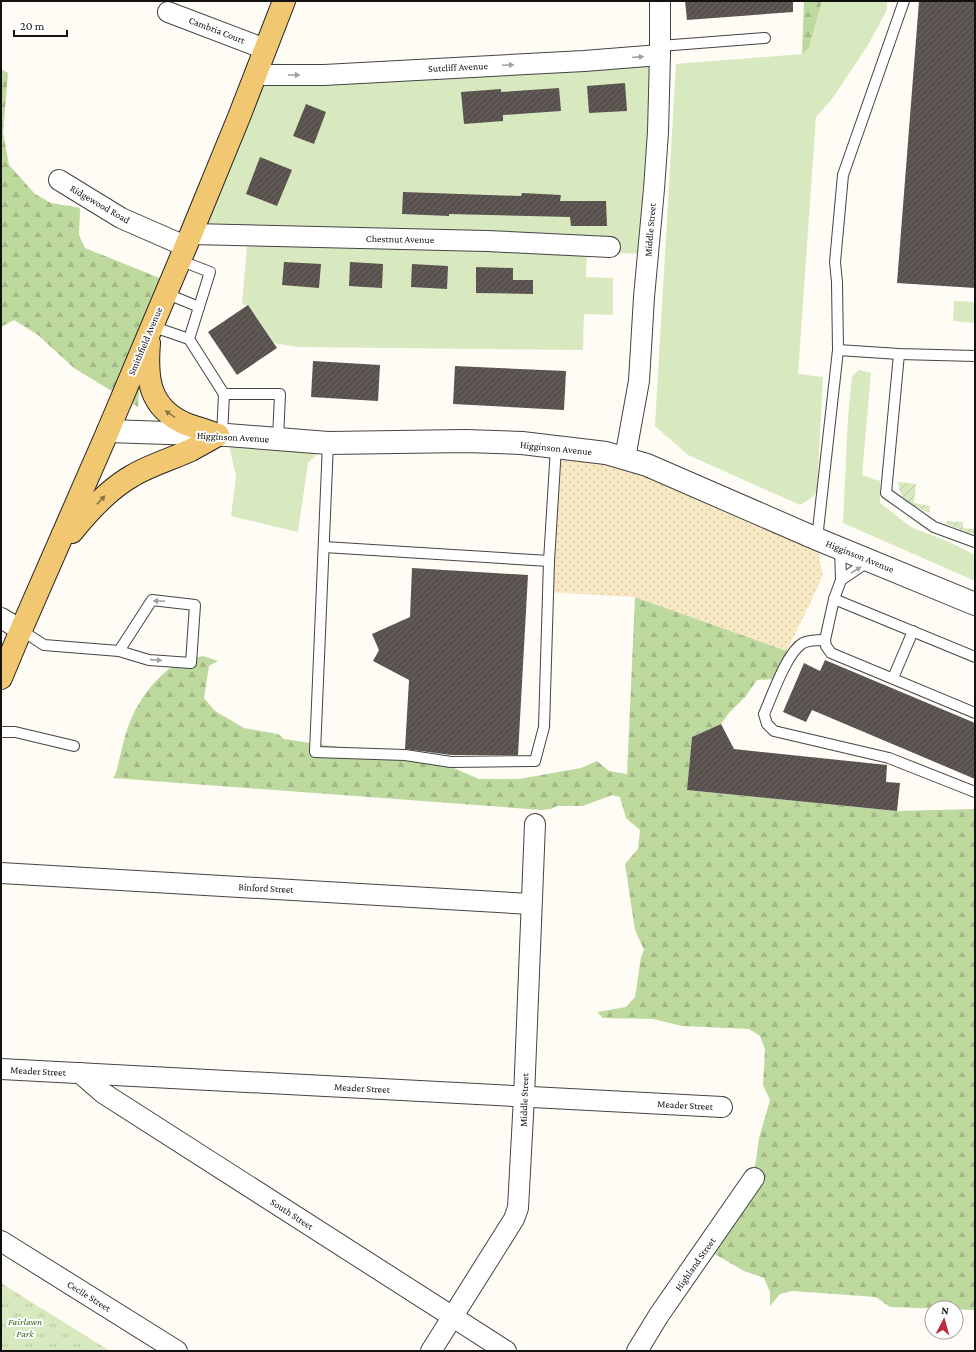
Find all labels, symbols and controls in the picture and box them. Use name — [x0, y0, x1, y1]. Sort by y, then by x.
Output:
scale bar — [14, 12, 67, 38]
street label: Cambria Court — [187, 14, 247, 46]
text: 20 m — [20, 19, 45, 33]
one-way arrow — [632, 53, 644, 60]
street label: Sutcliff Avenue — [428, 60, 489, 74]
one-way arrow — [502, 61, 514, 68]
one-way arrow — [288, 72, 301, 78]
street label: Ridgewood Road — [68, 182, 132, 226]
street label: Middle Street — [642, 202, 658, 257]
street label: Chestnut Avenue — [366, 233, 435, 245]
street label: Smithfield Avenue — [126, 305, 165, 377]
one-way arrow — [165, 410, 175, 418]
street label: Higginson Avenue — [197, 430, 270, 444]
street label: Higginson Avenue — [519, 439, 593, 457]
one-way arrow — [97, 494, 106, 505]
street label: Higginson Avenue — [824, 537, 896, 575]
one-way arrow — [851, 566, 861, 574]
one-way arrow — [152, 598, 165, 604]
one-way arrow — [150, 657, 162, 664]
street label: Binford Street — [238, 881, 295, 895]
street label: Meader Street — [10, 1064, 67, 1078]
street label: Middle Street — [518, 1072, 530, 1127]
street label: Meader Street — [334, 1081, 391, 1095]
street label: Meader Street — [657, 1098, 714, 1112]
street label: South Street — [268, 1196, 316, 1232]
street label: Highland Street — [673, 1235, 718, 1293]
street label: Cecile Street — [65, 1278, 113, 1314]
north arrow — [924, 1300, 964, 1340]
text: N — [941, 1304, 950, 1316]
park label: Fairlawn Park — [8, 1316, 42, 1339]

